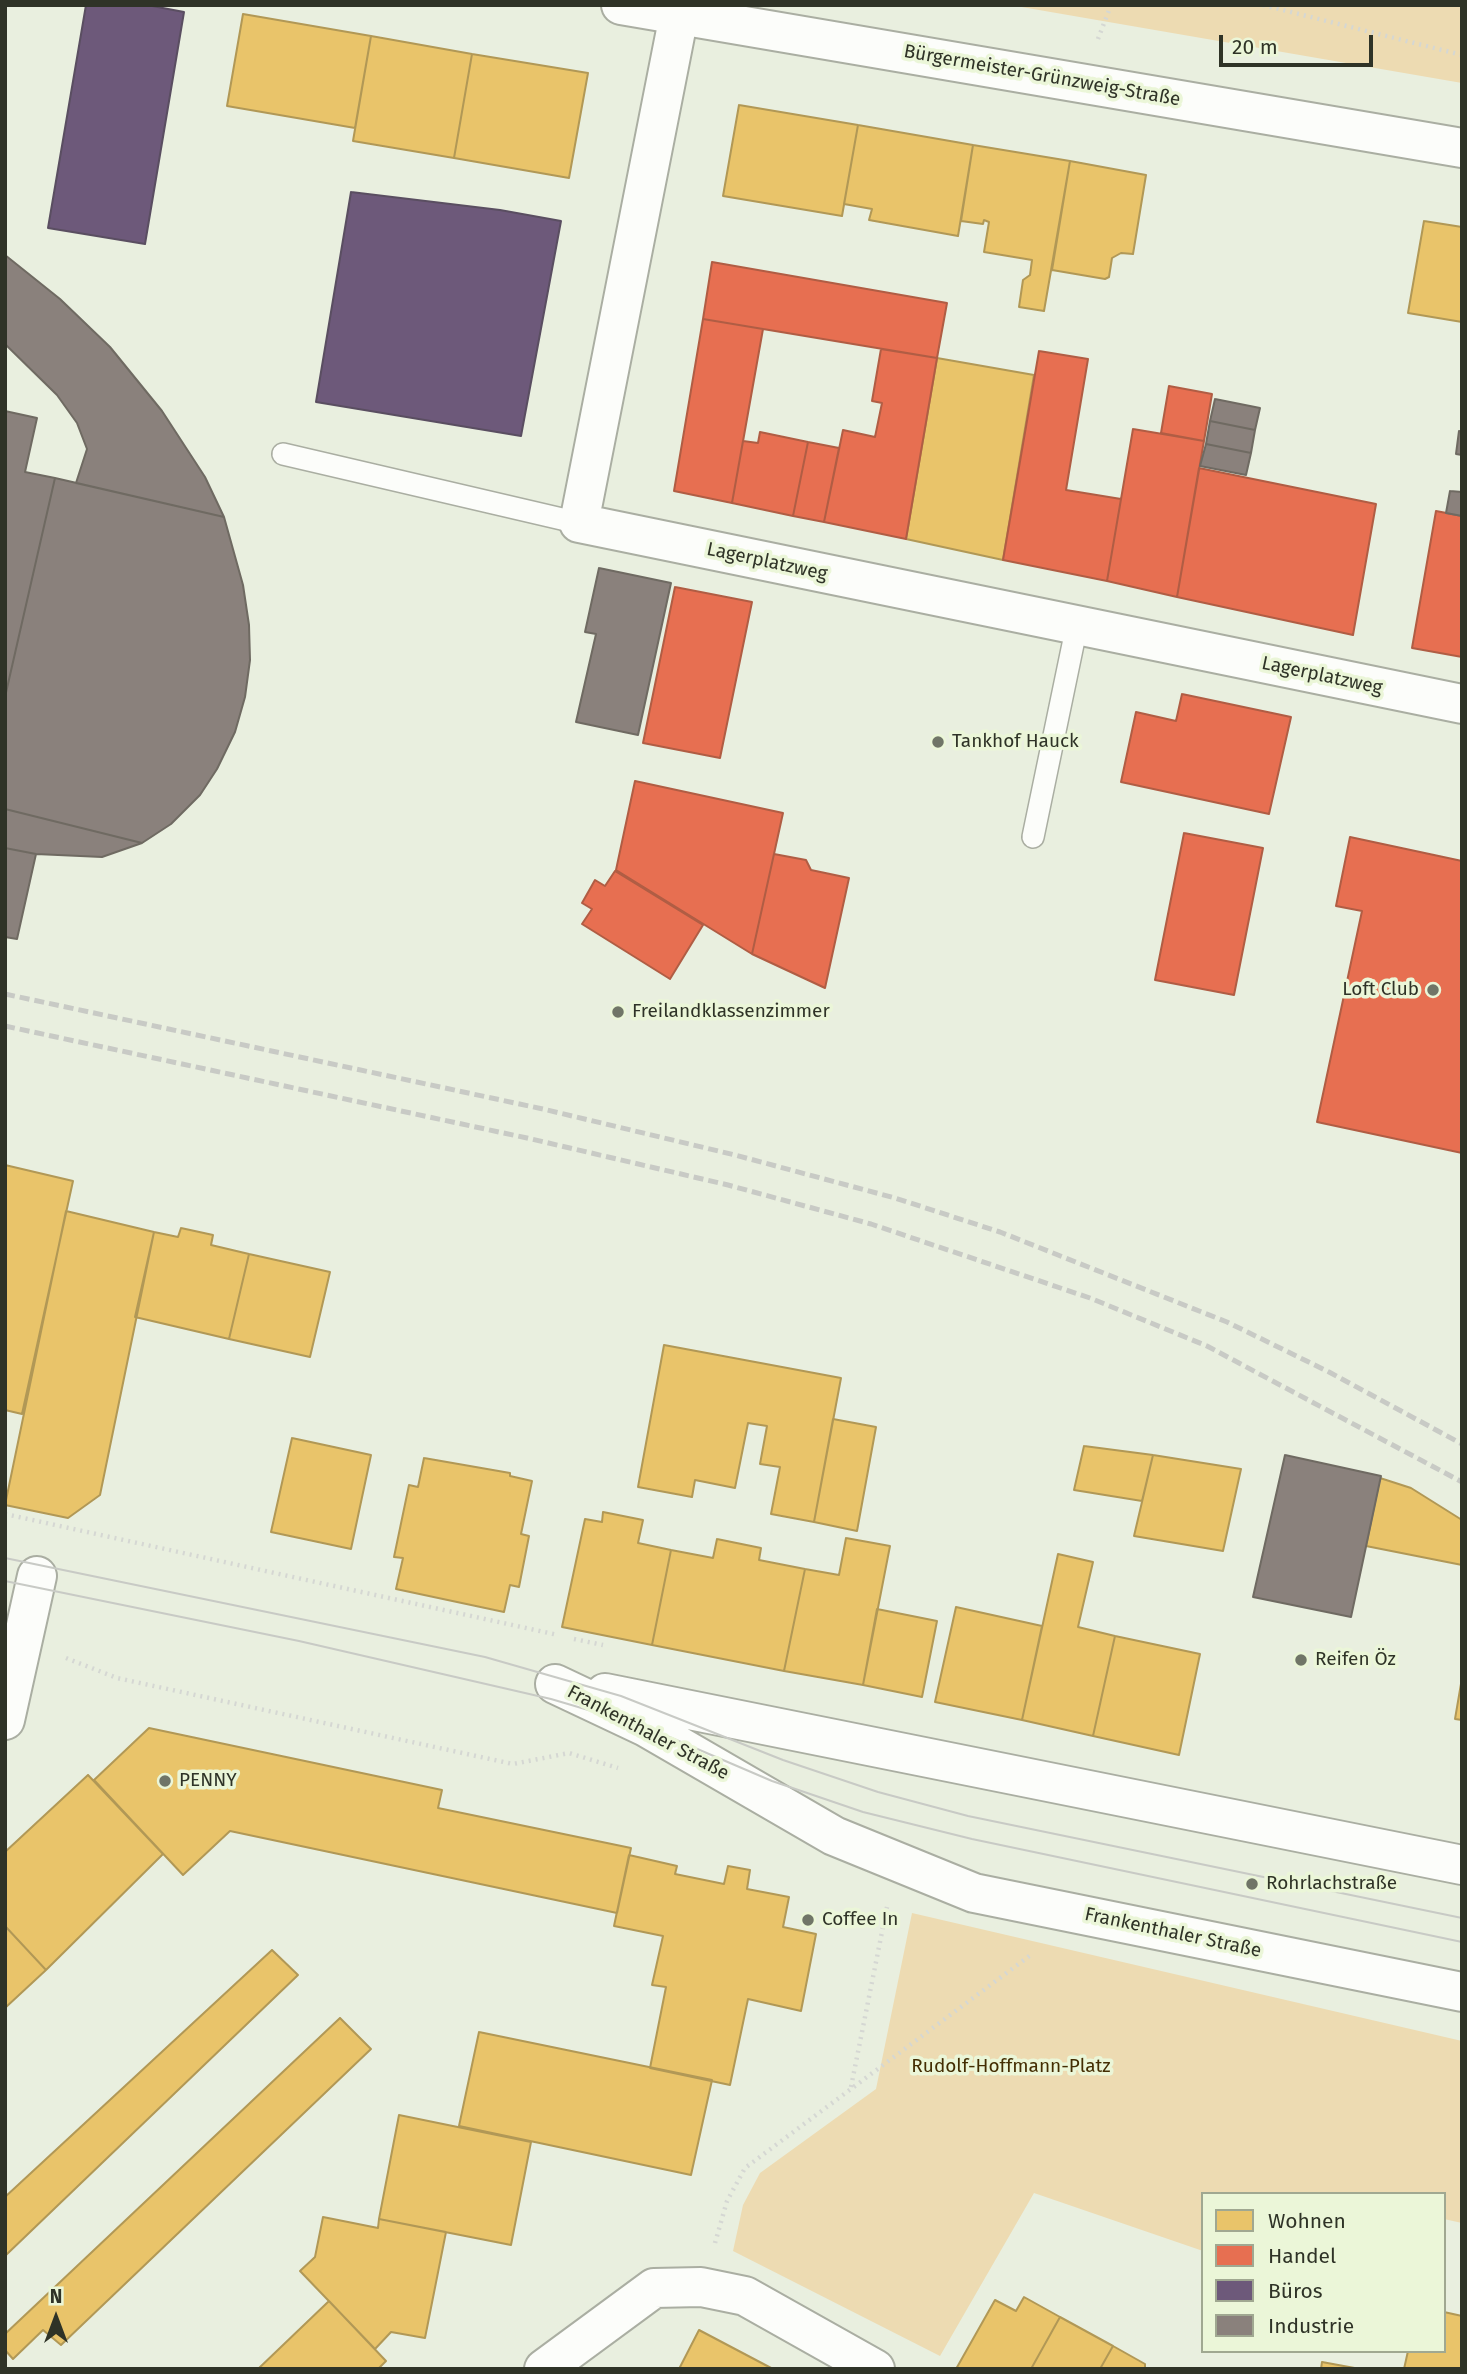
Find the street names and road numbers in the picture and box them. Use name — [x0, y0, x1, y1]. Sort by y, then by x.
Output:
street label: Bürgermeister-Grünzweig-Straße — [902, 40, 1182, 112]
street label: Lagerplatzweg — [705, 538, 829, 586]
street label: Lagerplatzweg — [1260, 652, 1384, 700]
street label: Frankenthaler Straße — [563, 1681, 733, 1785]
street label: Frankenthaler Straße — [1083, 1903, 1263, 1963]

